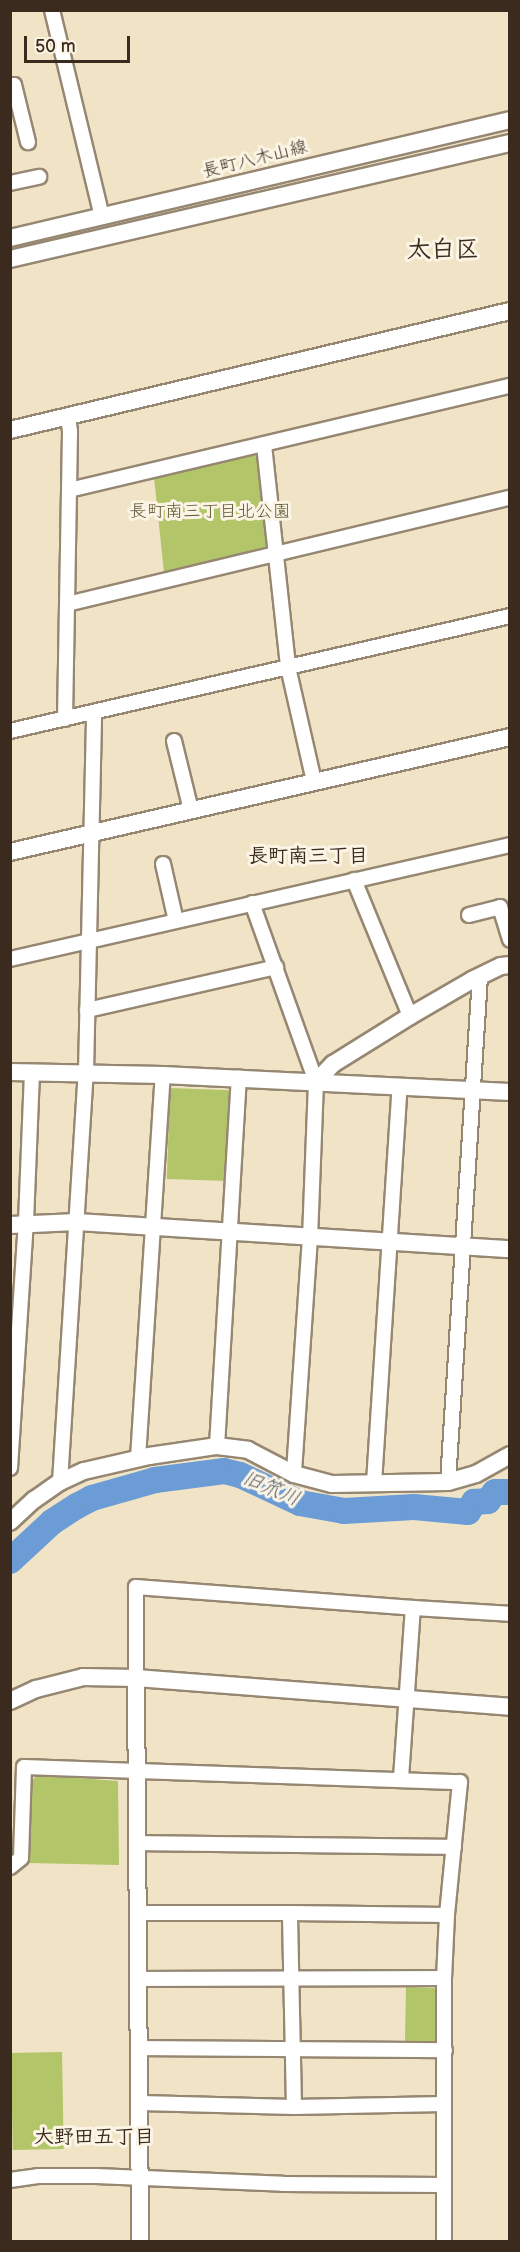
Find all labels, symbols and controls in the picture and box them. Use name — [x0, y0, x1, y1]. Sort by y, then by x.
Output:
scale bar — [27, 24, 134, 62]
text: 50 m — [35, 36, 76, 57]
street label: 長町八木山線 — [200, 136, 310, 184]
district label: 太白区 — [407, 236, 479, 264]
park label: 長町南三丁目北公園 — [129, 501, 291, 523]
district label: 長町南三丁目 — [248, 844, 368, 868]
water label: 旧笊川 — [239, 1466, 303, 1512]
district label: 大野田五丁目 — [34, 2125, 154, 2149]

